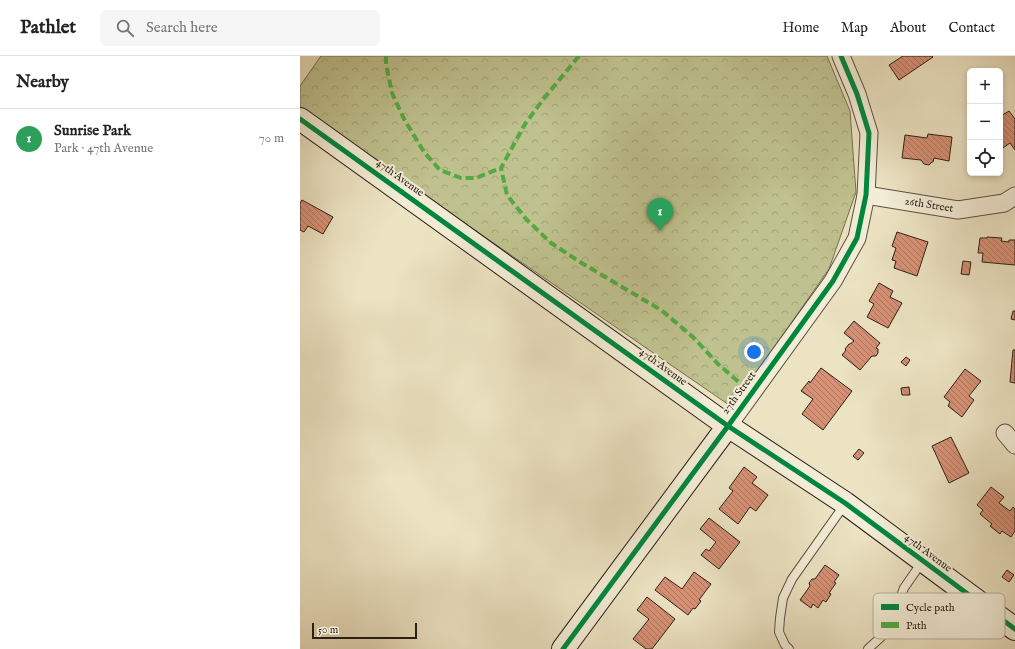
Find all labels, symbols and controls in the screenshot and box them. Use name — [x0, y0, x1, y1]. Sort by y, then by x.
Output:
search box — [100, 10, 380, 46]
text: Pathlet — [20, 16, 76, 40]
icon: search — [114, 17, 136, 39]
text: Search here — [146, 18, 218, 37]
text: Home — [783, 19, 819, 37]
text: Map — [841, 19, 868, 37]
text: About — [890, 19, 926, 37]
text: Contact — [948, 19, 995, 37]
map controls — [967, 68, 1003, 176]
button: + — [967, 68, 1003, 104]
text: Nearby — [16, 72, 69, 93]
button: − — [967, 104, 1003, 140]
text: Sunrise Park — [54, 121, 131, 140]
text: 1 — [27, 130, 31, 147]
text: 70 m — [259, 130, 284, 147]
text: Park · 47th Avenue — [54, 140, 153, 157]
button: locate — [967, 140, 1003, 176]
street label: 47th Avenue — [373, 156, 427, 200]
street label: 26th Street — [904, 194, 955, 216]
pin: 1 — [647, 198, 673, 231]
your location — [744, 342, 764, 362]
street label: 47th Avenue — [636, 345, 690, 389]
street label: 27th Street — [719, 369, 759, 417]
street label: 47th Avenue — [901, 531, 955, 575]
legend — [873, 593, 1005, 639]
text: Cycle path — [906, 601, 955, 615]
text: Path — [906, 619, 927, 633]
scale bar — [312, 621, 417, 640]
text: 50 m — [318, 623, 338, 637]

